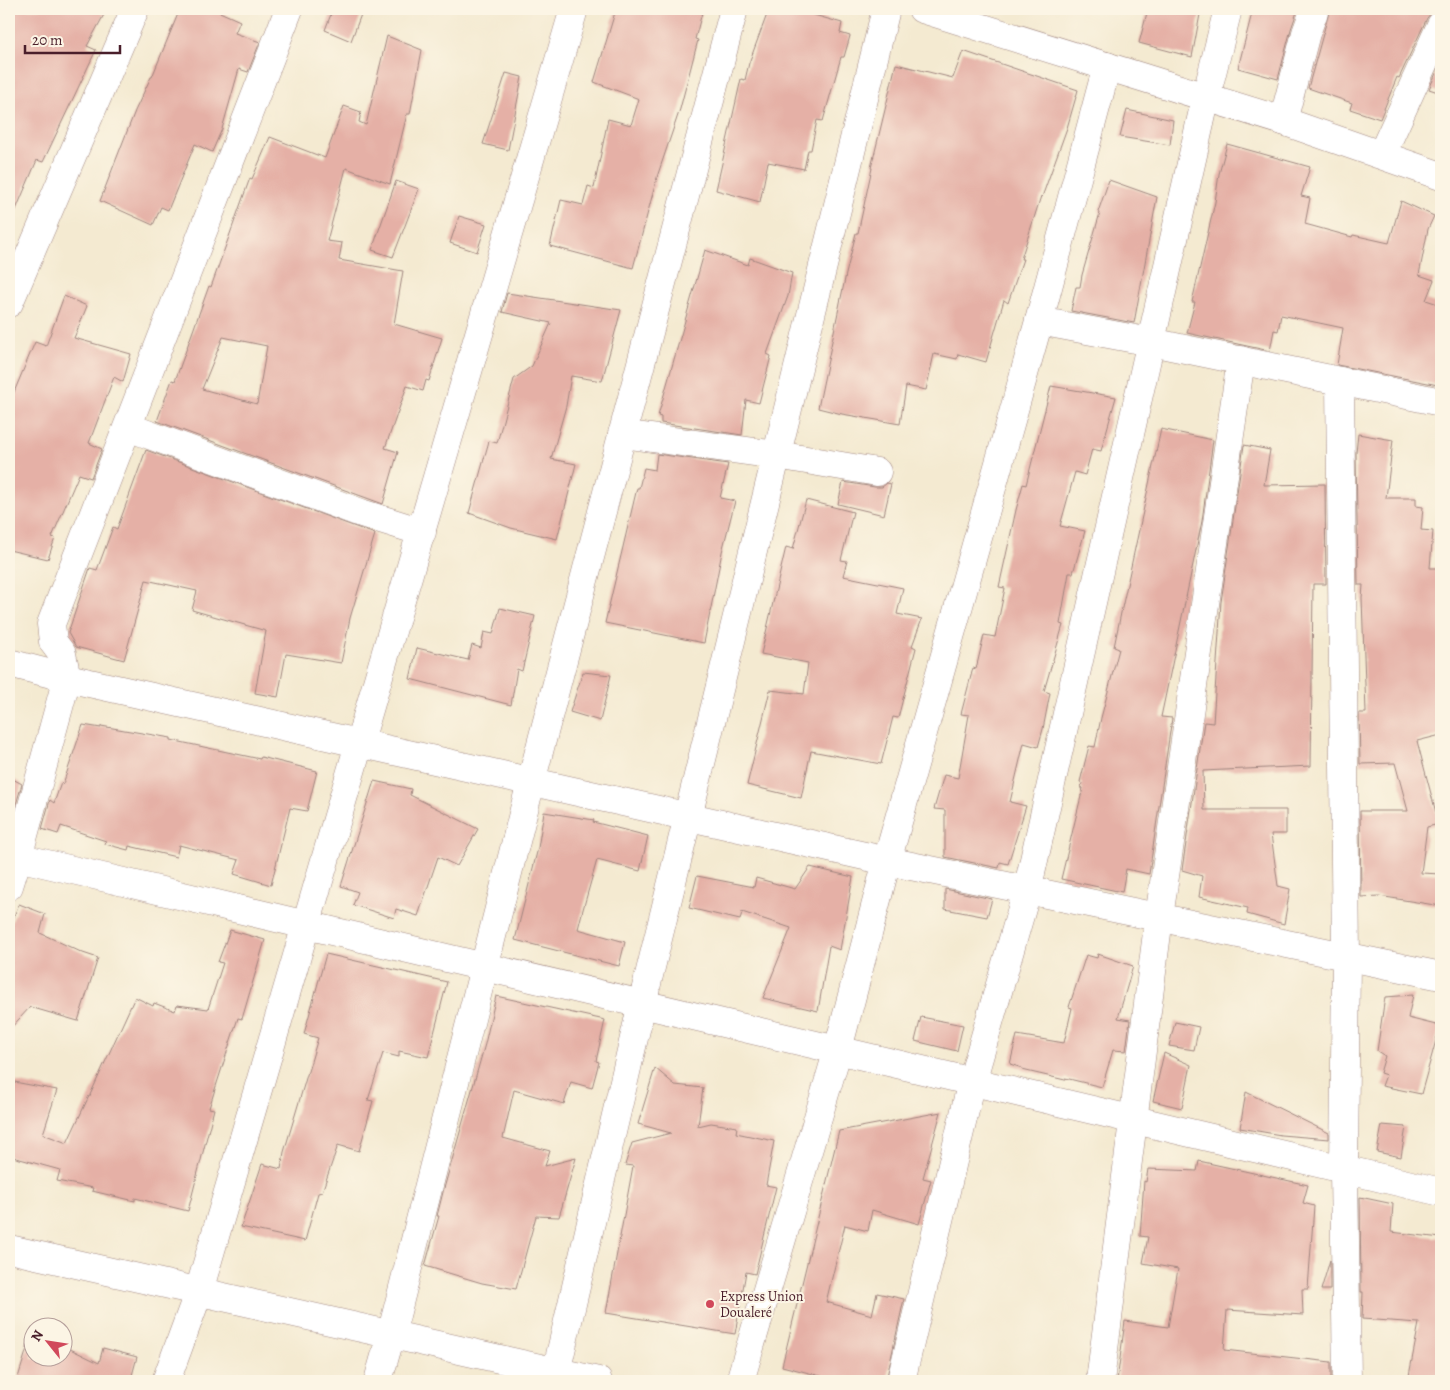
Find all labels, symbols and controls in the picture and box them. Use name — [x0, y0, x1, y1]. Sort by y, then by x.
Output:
scale bar — [25, 22, 120, 54]
text: 20 m — [32, 30, 63, 50]
place label: Express Union Doualeré — [720, 1287, 804, 1322]
marker: Express Union Doualeré — [704, 1298, 716, 1310]
north arrow — [22, 1318, 72, 1368]
text: N — [26, 1327, 48, 1345]

